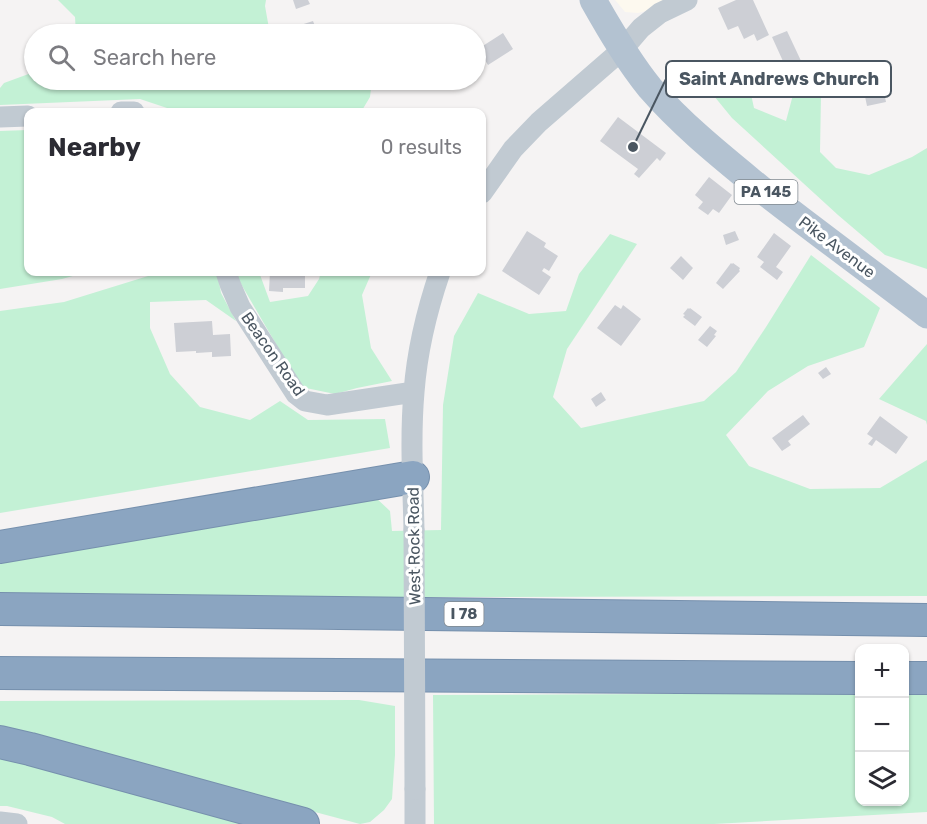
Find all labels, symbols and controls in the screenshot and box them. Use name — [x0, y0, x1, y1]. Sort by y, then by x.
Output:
search box — [24, 24, 486, 90]
icon: search — [45, 41, 78, 74]
text: Search here — [93, 44, 216, 71]
callout: Saint Andrews Church — [666, 61, 891, 97]
text: Saint Andrews Church — [679, 68, 879, 90]
text: Nearby — [48, 132, 141, 163]
text: 0 results — [381, 135, 462, 159]
road number: PA 145 — [734, 180, 798, 204]
street label: Pike Avenue — [795, 212, 879, 282]
street label: Beacon Road — [237, 308, 309, 400]
street label: West Rock Road — [403, 487, 425, 605]
road number: I 78 — [444, 602, 484, 626]
map controls — [855, 644, 909, 806]
button: + — [855, 644, 909, 698]
button: − — [855, 698, 909, 752]
button: layers — [855, 752, 909, 806]

